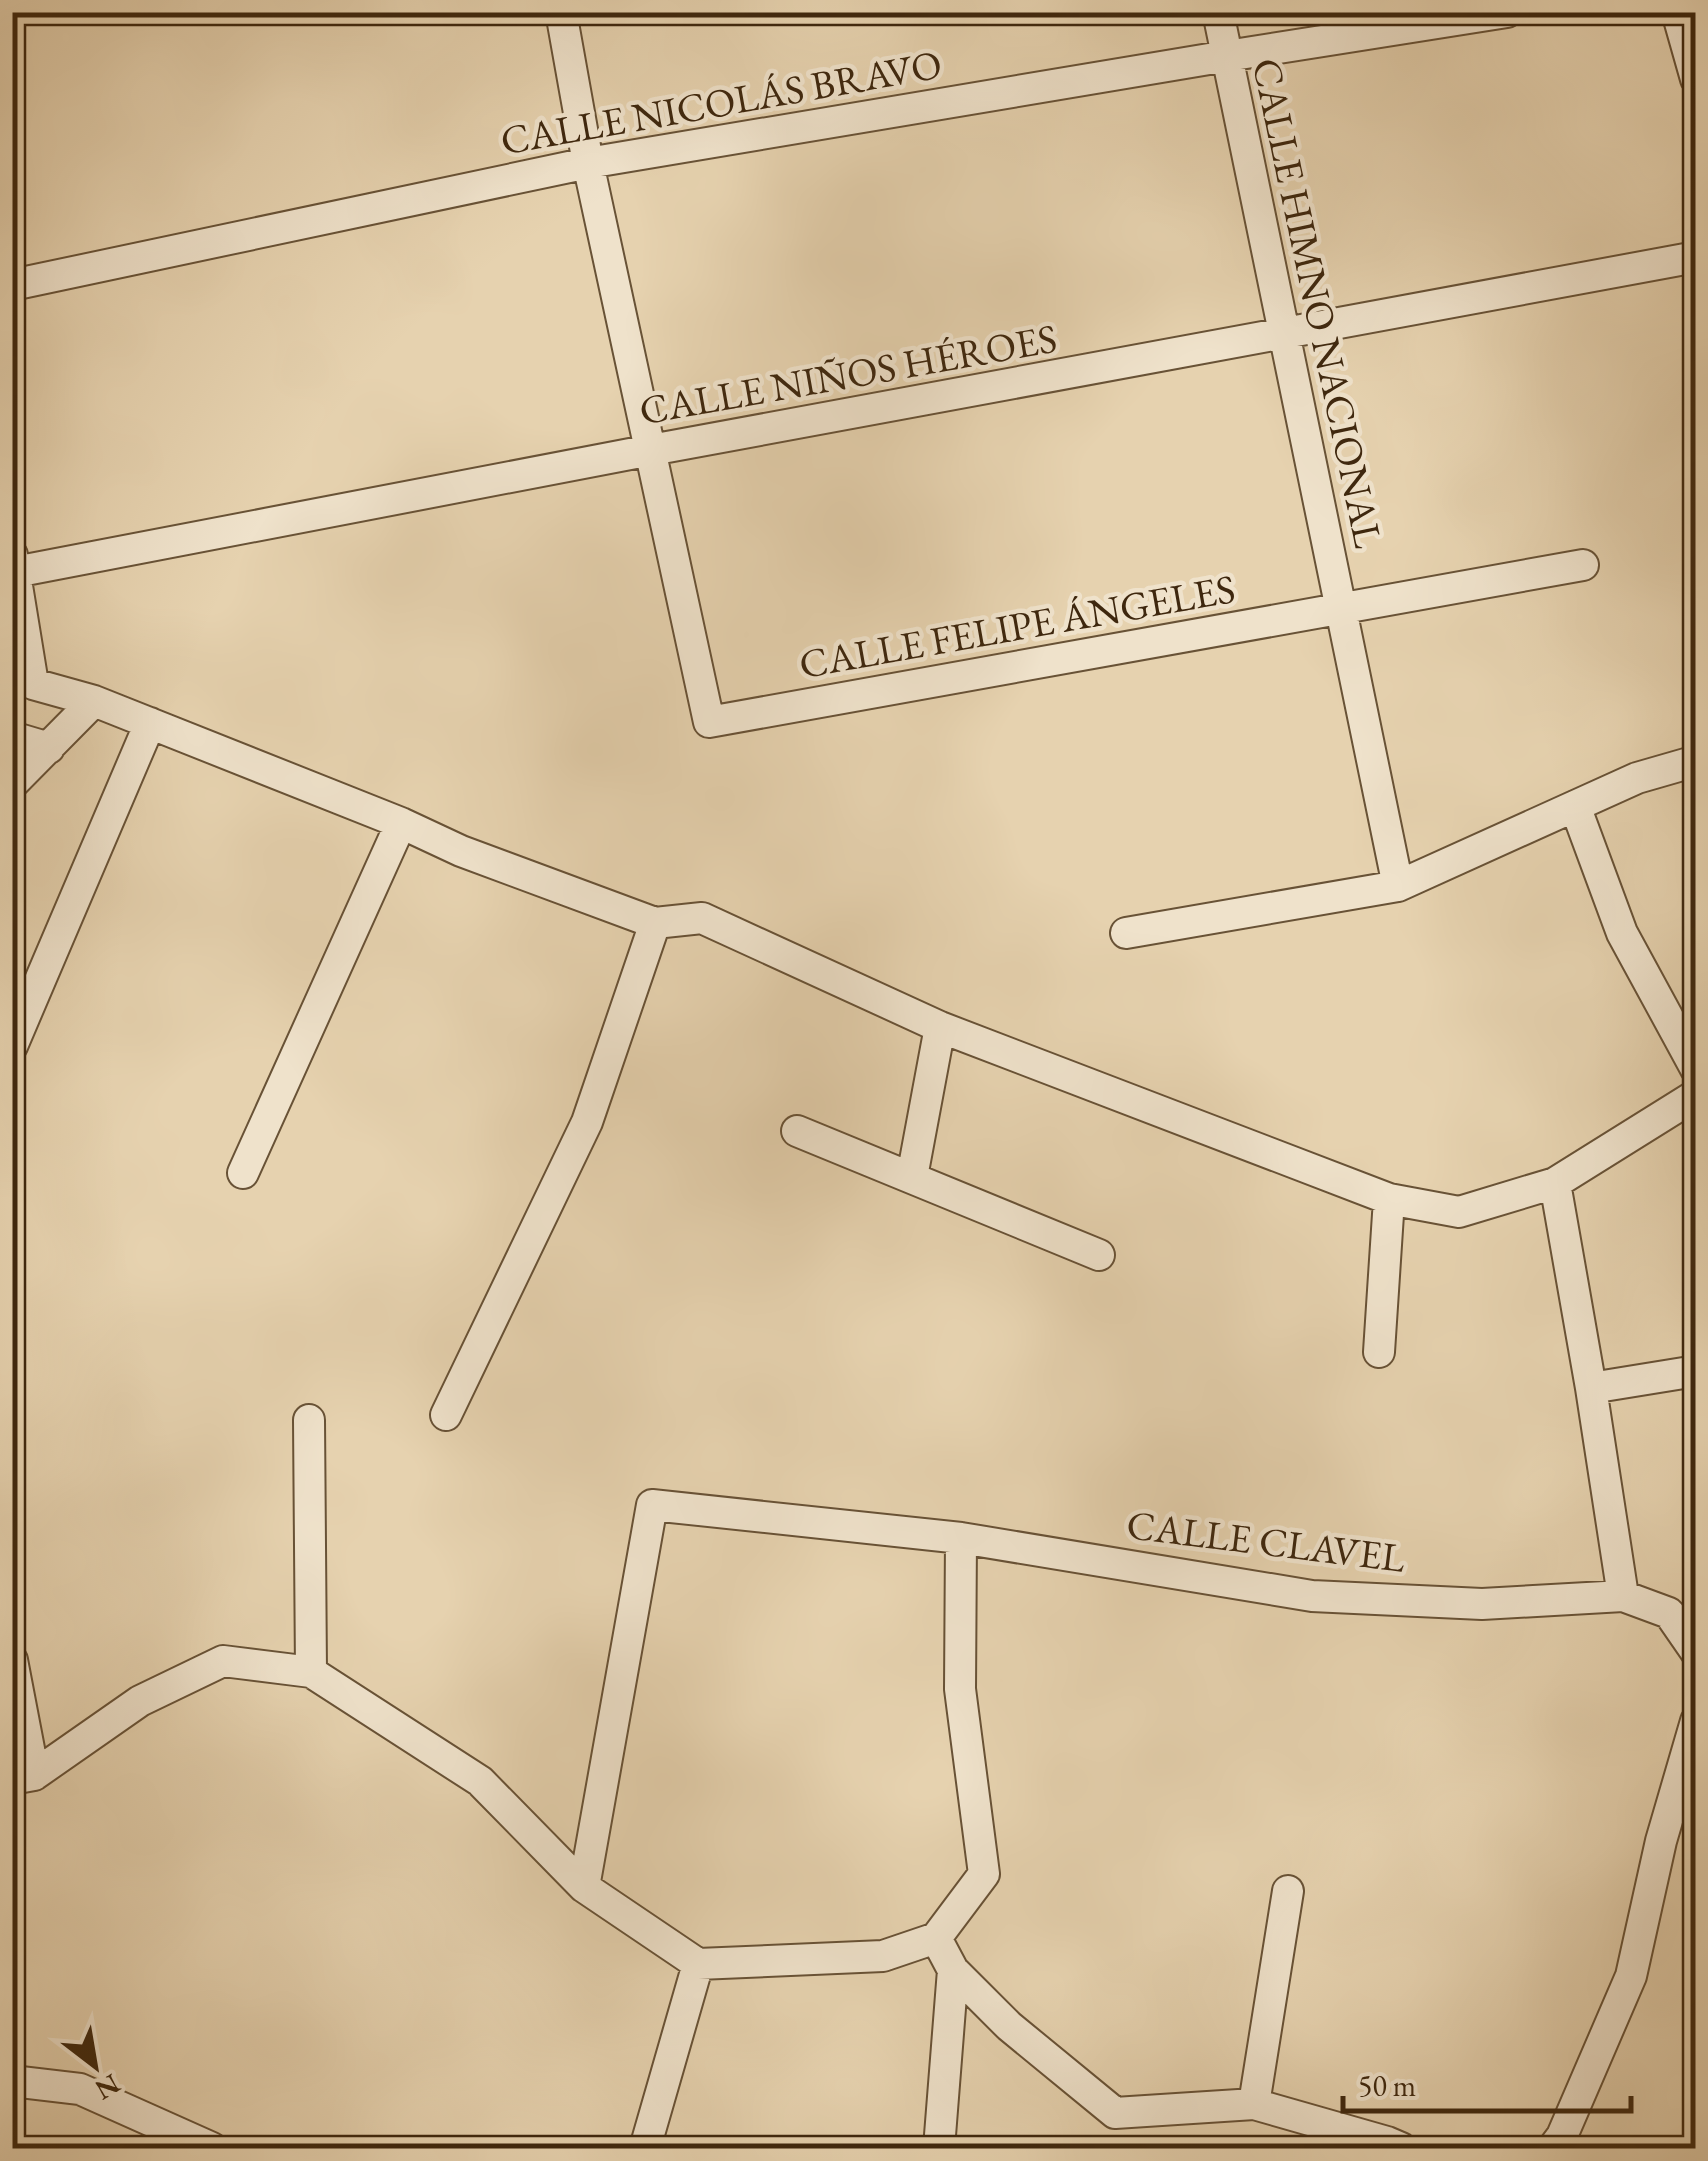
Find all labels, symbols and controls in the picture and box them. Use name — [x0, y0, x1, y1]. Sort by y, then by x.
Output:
street label: CALLE NICOLÁS BRAVO — [496, 38, 946, 166]
street label: CALLE HIMNO NACIONAL — [1241, 54, 1395, 552]
street label: CALLE NIÑOS HÉROES — [635, 312, 1061, 436]
street label: CALLE FELIPE ÁNGELES — [795, 562, 1239, 690]
street label: CALLE CLAVEL — [1124, 1498, 1408, 1584]
north arrow — [45, 2016, 145, 2116]
scale bar — [1343, 2051, 1630, 2113]
text: N — [89, 2066, 127, 2109]
text: 50 m — [1358, 2066, 1416, 2105]

